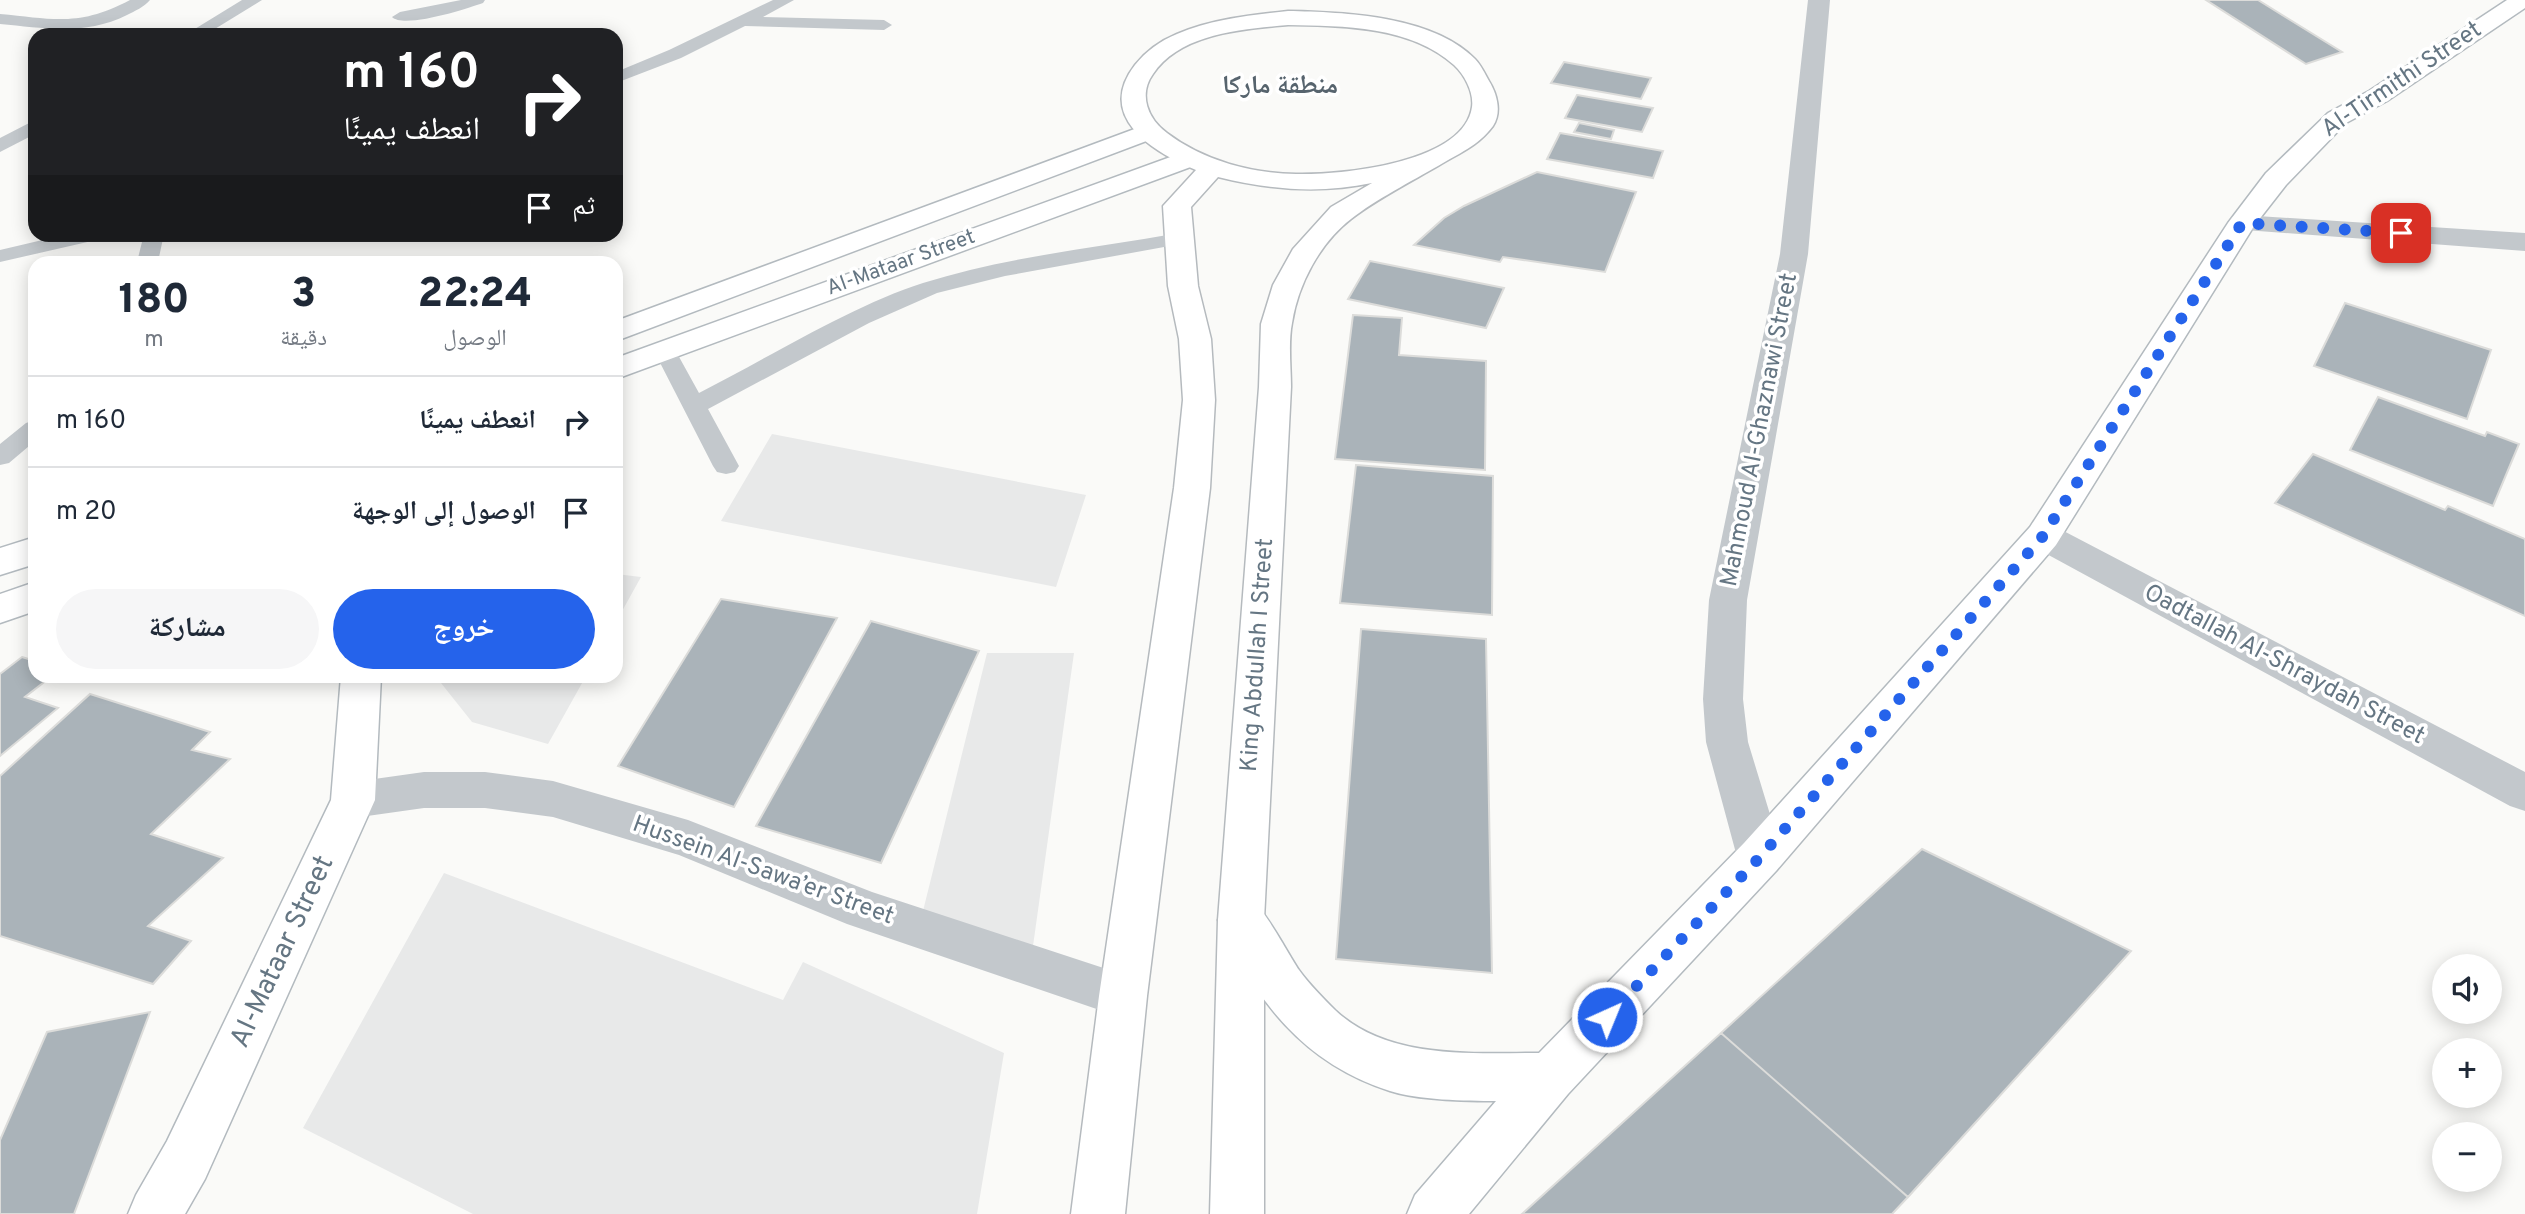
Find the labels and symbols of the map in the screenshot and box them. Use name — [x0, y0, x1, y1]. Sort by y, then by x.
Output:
street label: Al-Tirmithi Street — [2316, 15, 2488, 145]
district label: منطقة ماركا — [1222, 70, 1338, 103]
pin — [2371, 203, 2431, 263]
street label: Al-Mataar Street — [823, 224, 979, 302]
street label: Mahmoud Al-Ghaznawi Street — [1715, 271, 1805, 589]
street label: King Abdullah I Street — [1235, 537, 1281, 773]
street label: Oadtallah Al-Shraydah Street — [2138, 578, 2430, 752]
street label: Hussein Al-Sawa’er Street — [628, 810, 898, 932]
street label: Al-Mataar Street — [223, 850, 343, 1054]
position arrow — [1570, 980, 1644, 1054]

